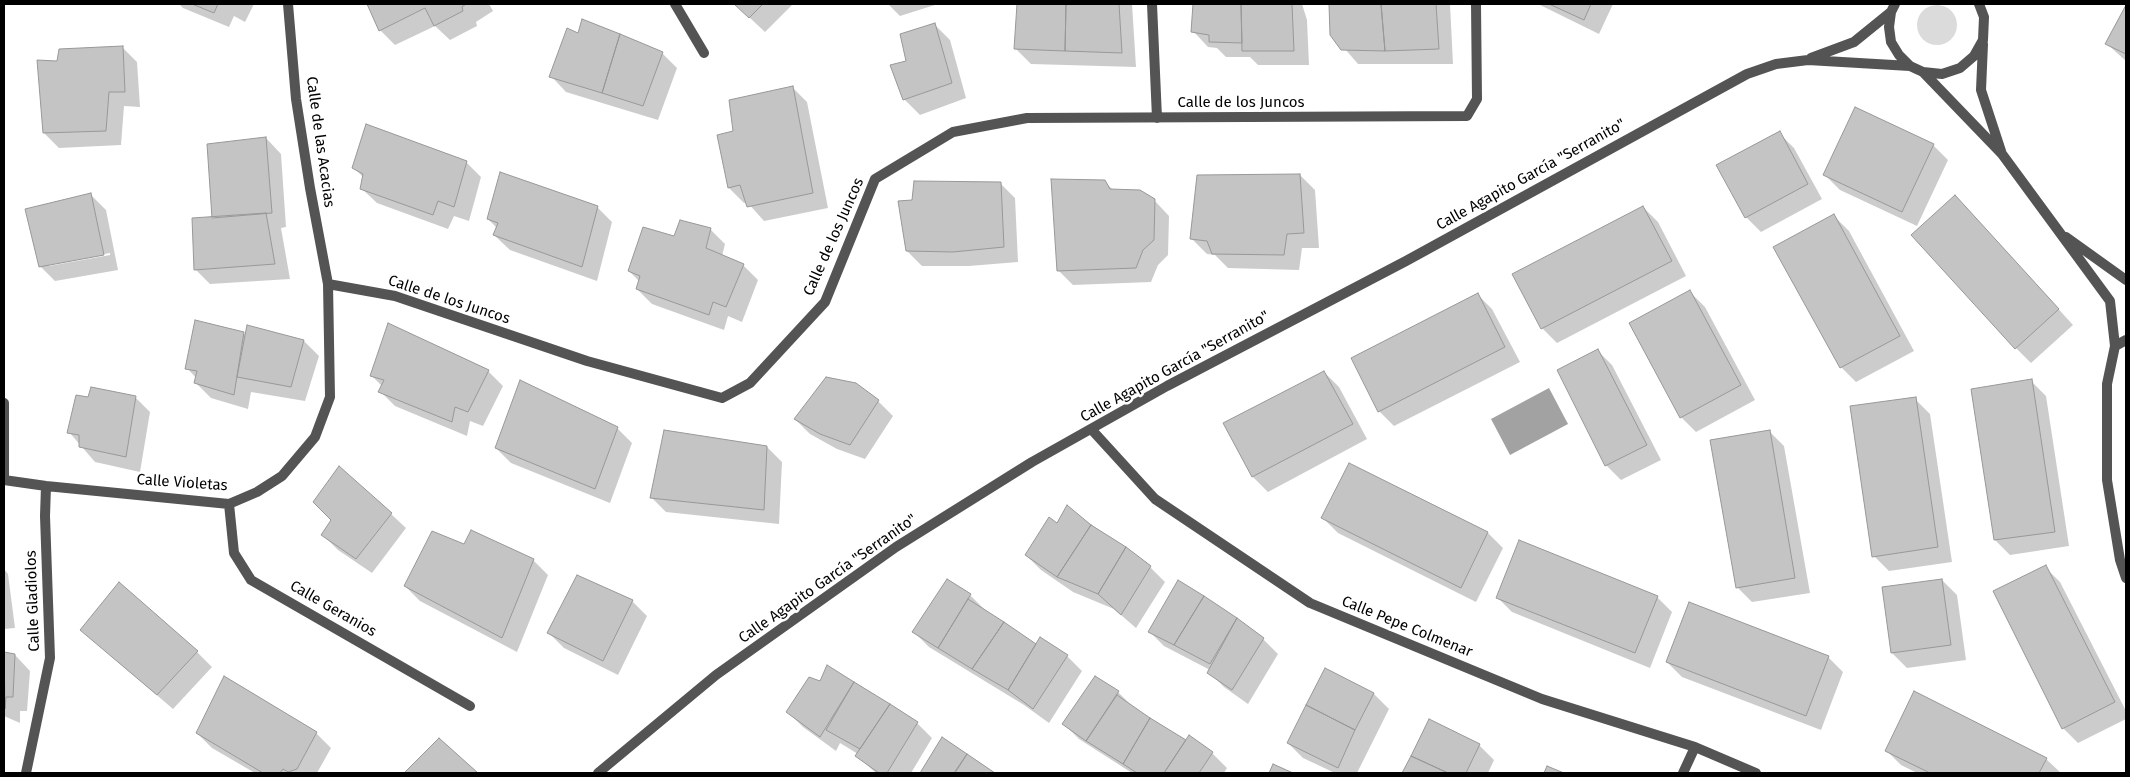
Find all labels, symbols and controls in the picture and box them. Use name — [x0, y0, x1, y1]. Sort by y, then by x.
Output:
street label: Calle de las Acacias — [302, 76, 338, 208]
street label: Calle de los Juncos — [1177, 94, 1305, 112]
street label: Calle Agapito García "Serranito" — [1433, 115, 1629, 235]
street label: Calle de los Juncos — [800, 175, 868, 299]
street label: Calle de los Juncos — [386, 272, 512, 328]
street label: Calle Agapito García "Serranito" — [1077, 307, 1273, 427]
street label: Calle Violetas — [136, 471, 228, 495]
street label: Calle Agapito García "Serranito" — [735, 510, 921, 648]
street label: Calle Gladiolos — [22, 550, 44, 652]
street label: Calle Geranios — [287, 577, 379, 641]
street label: Calle Pepe Colmenar — [1339, 592, 1475, 662]

